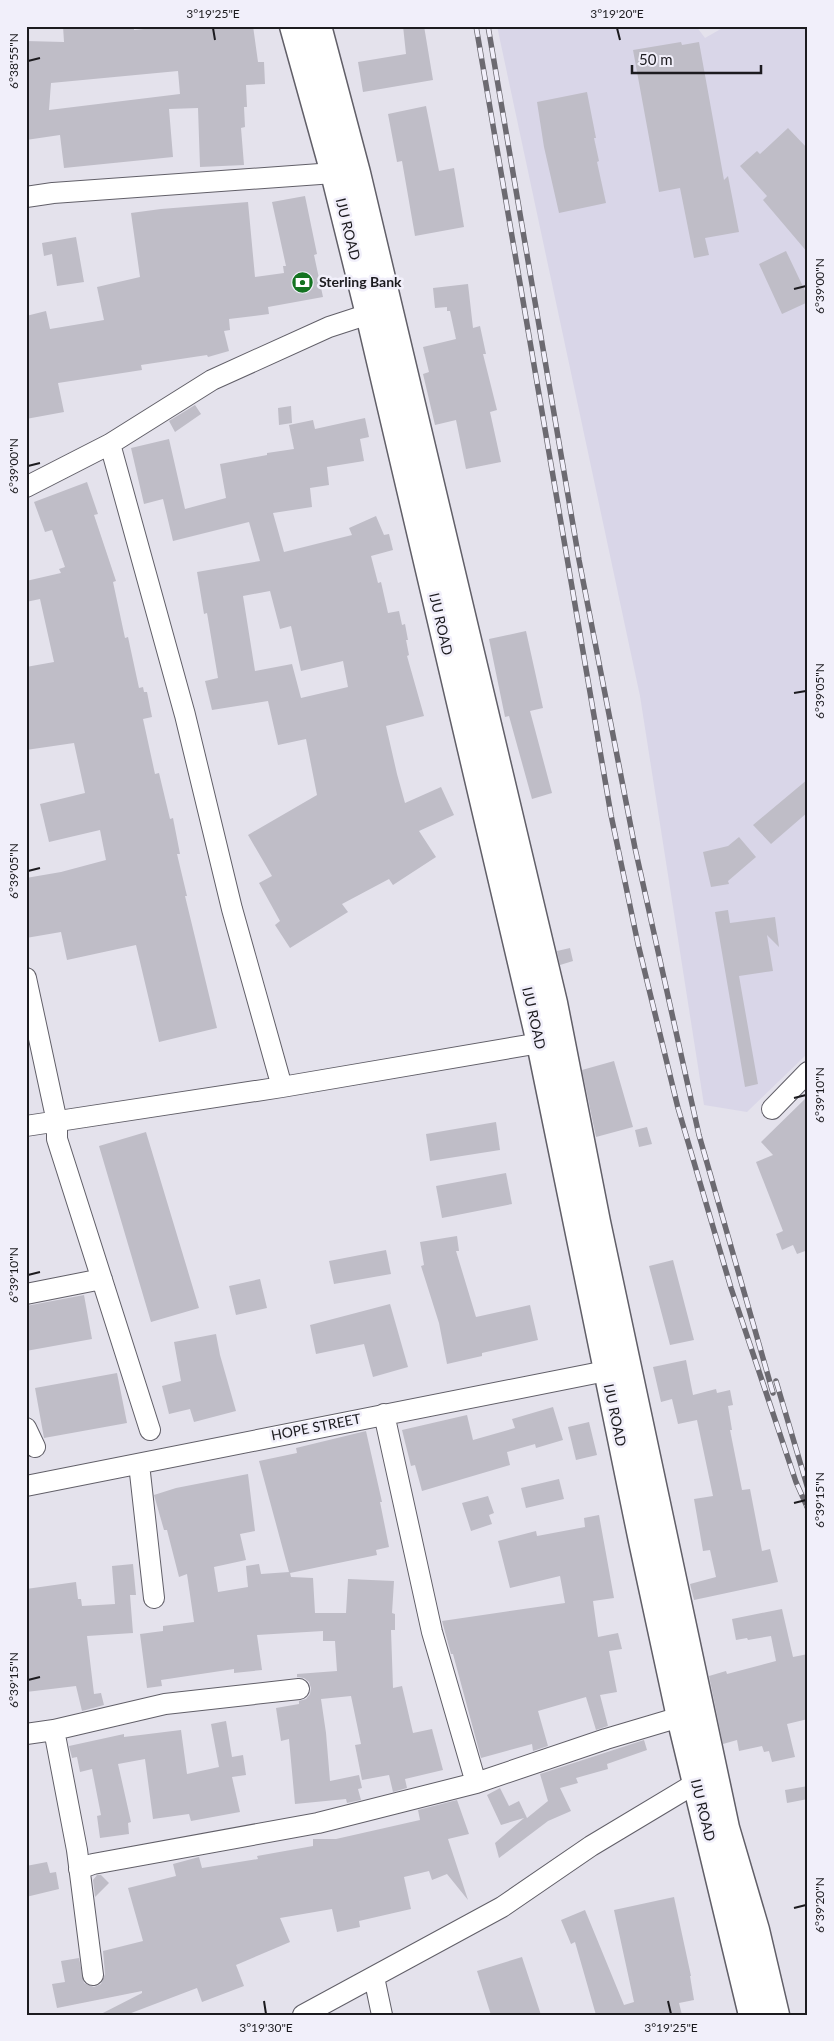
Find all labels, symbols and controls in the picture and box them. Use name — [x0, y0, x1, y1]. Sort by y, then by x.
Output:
text: 3°19'25"E — [186, 6, 240, 21]
text: 3°19'20"E — [590, 6, 644, 21]
text: 6°38'55"N — [6, 33, 21, 89]
scale bar — [632, 42, 760, 74]
text: 50 m — [639, 50, 673, 68]
street label: IJU ROAD — [333, 196, 364, 262]
text: 6°39'00"N — [812, 258, 827, 314]
bank icon: Sterling Bank — [291, 270, 315, 294]
place label: Sterling Bank — [319, 273, 402, 290]
text: 6°39'00"N — [6, 438, 21, 494]
street label: IJU ROAD — [426, 591, 457, 657]
text: 6°39'05"N — [812, 663, 827, 719]
text: 6°39'05"N — [6, 843, 21, 899]
street label: IJU ROAD — [519, 985, 550, 1051]
text: 6°39'10"N — [812, 1067, 827, 1123]
text: 6°39'10"N — [6, 1247, 21, 1303]
street label: IJU ROAD — [601, 1382, 630, 1448]
street label: HOPE STREET — [270, 1409, 363, 1444]
text: 6°39'15"N — [812, 1472, 827, 1528]
text: 6°39'15"N — [6, 1652, 21, 1708]
street label: IJU ROAD — [688, 1777, 719, 1843]
text: 6°39'20"N — [812, 1877, 827, 1933]
text: 3°19'30"E — [239, 2020, 293, 2035]
text: 3°19'25"E — [644, 2020, 698, 2035]

